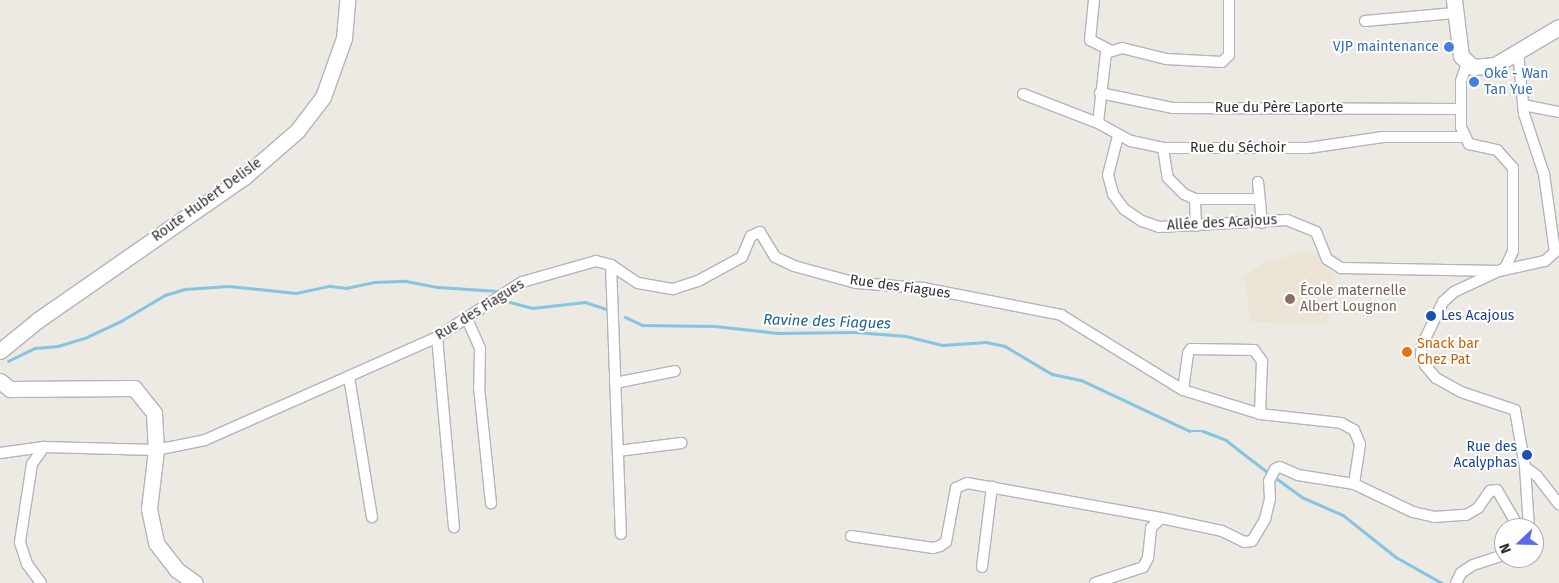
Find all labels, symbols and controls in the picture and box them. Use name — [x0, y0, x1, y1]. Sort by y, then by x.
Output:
place label: VJP maintenance — [1333, 39, 1439, 55]
marker: VJP maintenance — [1443, 41, 1455, 53]
place label: Oké - Wan Tan Yue — [1484, 66, 1548, 98]
marker: Oké - Wan Tan Yue — [1468, 76, 1480, 88]
street label: Rue du Père Laporte — [1215, 100, 1343, 116]
street label: Rue du Séchoir — [1190, 140, 1286, 156]
street label: Route Hubert Delisle — [149, 155, 265, 245]
street label: Allée des Acajous — [1167, 212, 1277, 234]
street label: Rue des Fiagues — [849, 272, 951, 302]
street label: Rue des Fiagues — [433, 276, 527, 344]
place label: École maternelle Albert Lougnon — [1300, 283, 1406, 316]
marker: École maternelle Albert Lougnon — [1284, 293, 1296, 305]
place label: Les Acajous — [1441, 308, 1514, 324]
marker: Les Acajous — [1425, 310, 1437, 322]
water label: Ravine des Fiagues — [763, 311, 891, 333]
place label: Snack bar Chez Pat — [1417, 336, 1479, 368]
marker: Snack bar Chez Pat — [1401, 346, 1413, 358]
place label: Rue des Acalyphas — [1454, 439, 1517, 472]
marker: Rue des Acalyphas — [1521, 449, 1533, 461]
north arrow — [1494, 518, 1544, 568]
text: N — [1496, 541, 1515, 556]

